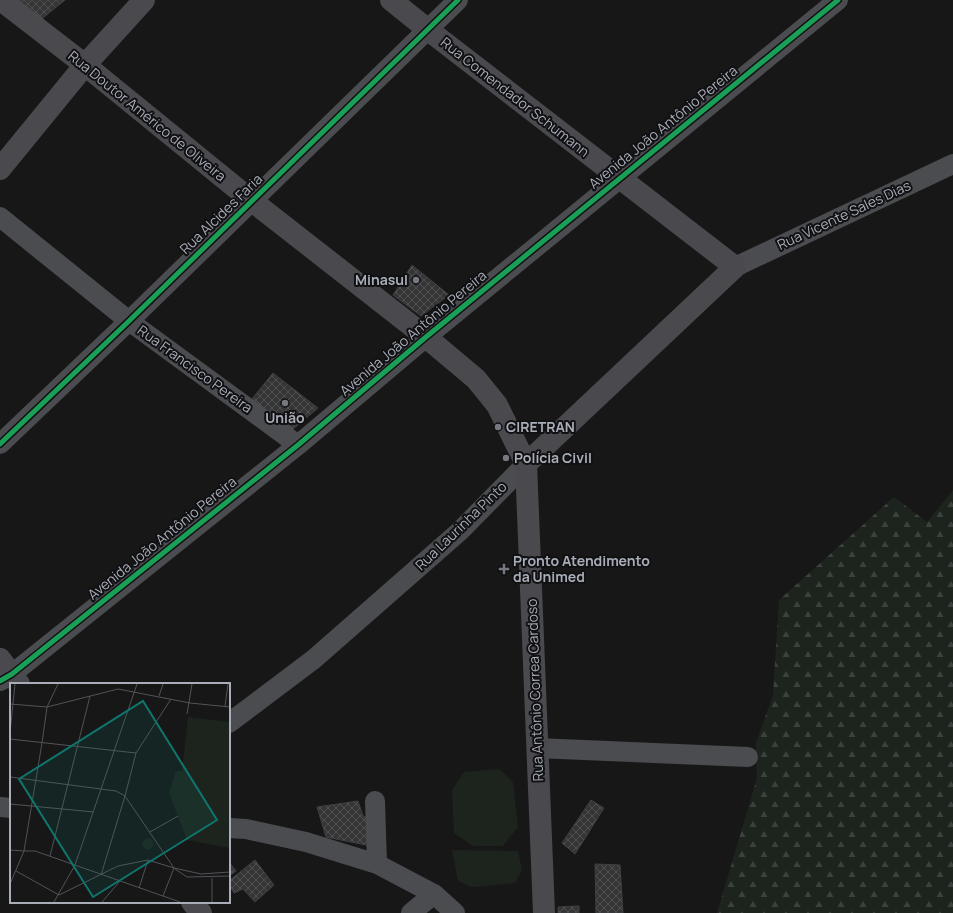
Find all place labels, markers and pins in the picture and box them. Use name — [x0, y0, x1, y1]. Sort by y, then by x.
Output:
place label: Minasul — [355, 270, 408, 289]
marker: Minasul — [411, 275, 421, 285]
marker: União — [280, 398, 290, 408]
place label: União — [265, 408, 305, 427]
place label: CIRETRAN — [506, 417, 575, 436]
marker: CIRETRAN — [493, 422, 503, 432]
place label: Polícia Civil — [514, 448, 592, 467]
marker: Polícia Civil — [501, 453, 511, 463]
place label: Pronto Atendimento da Unimed — [513, 551, 650, 586]
marker: Pronto Atendimento da Unimed — [498, 563, 510, 575]

